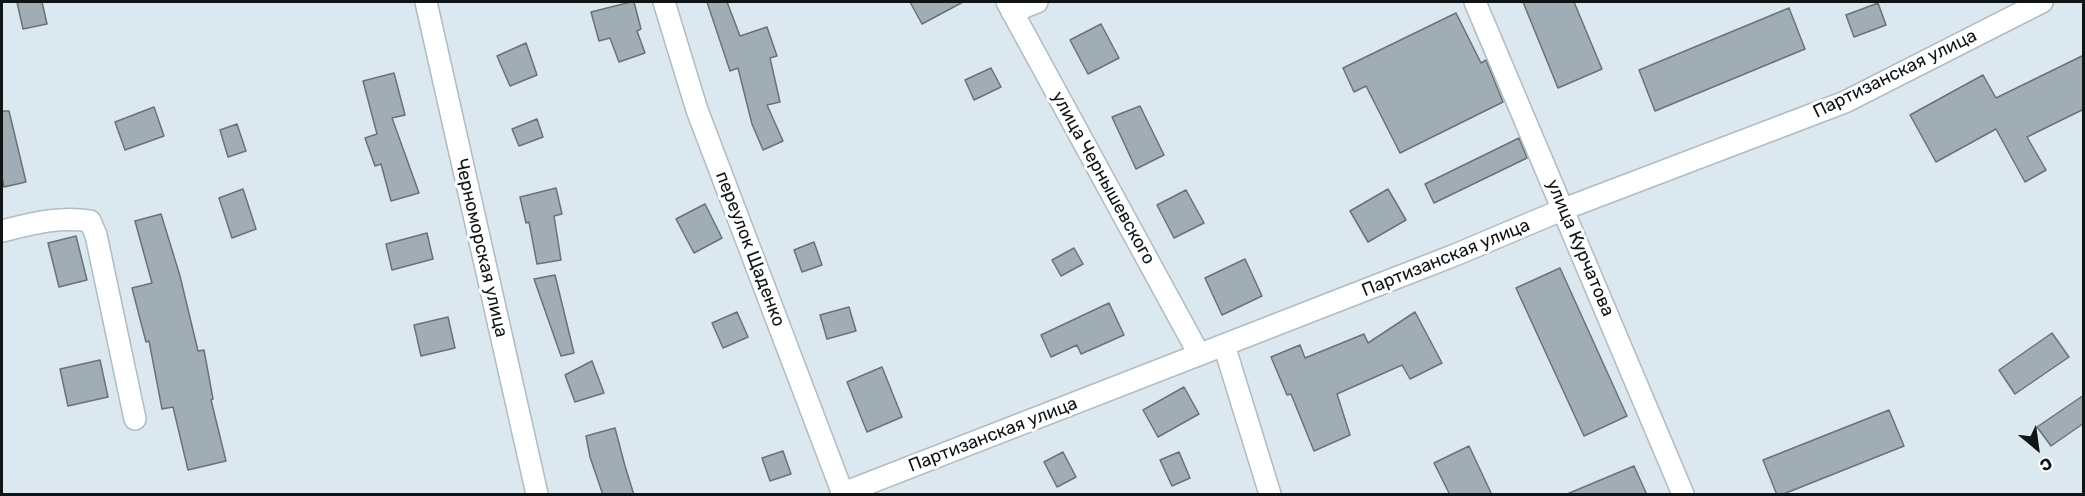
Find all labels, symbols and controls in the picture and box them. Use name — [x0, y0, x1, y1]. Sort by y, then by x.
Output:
street label: Партизанская улица — [1810, 25, 1980, 123]
street label: улица Чернышевского — [1046, 88, 1160, 268]
street label: Черноморская улица — [450, 157, 512, 339]
street label: переулок Щаденко — [710, 168, 790, 330]
street label: улица Курчатова — [1541, 176, 1619, 320]
street label: Партизанская улица — [1359, 214, 1533, 302]
street label: Партизанская улица — [905, 393, 1081, 477]
north arrow — [2007, 418, 2067, 478]
text: С — [2036, 453, 2055, 475]

